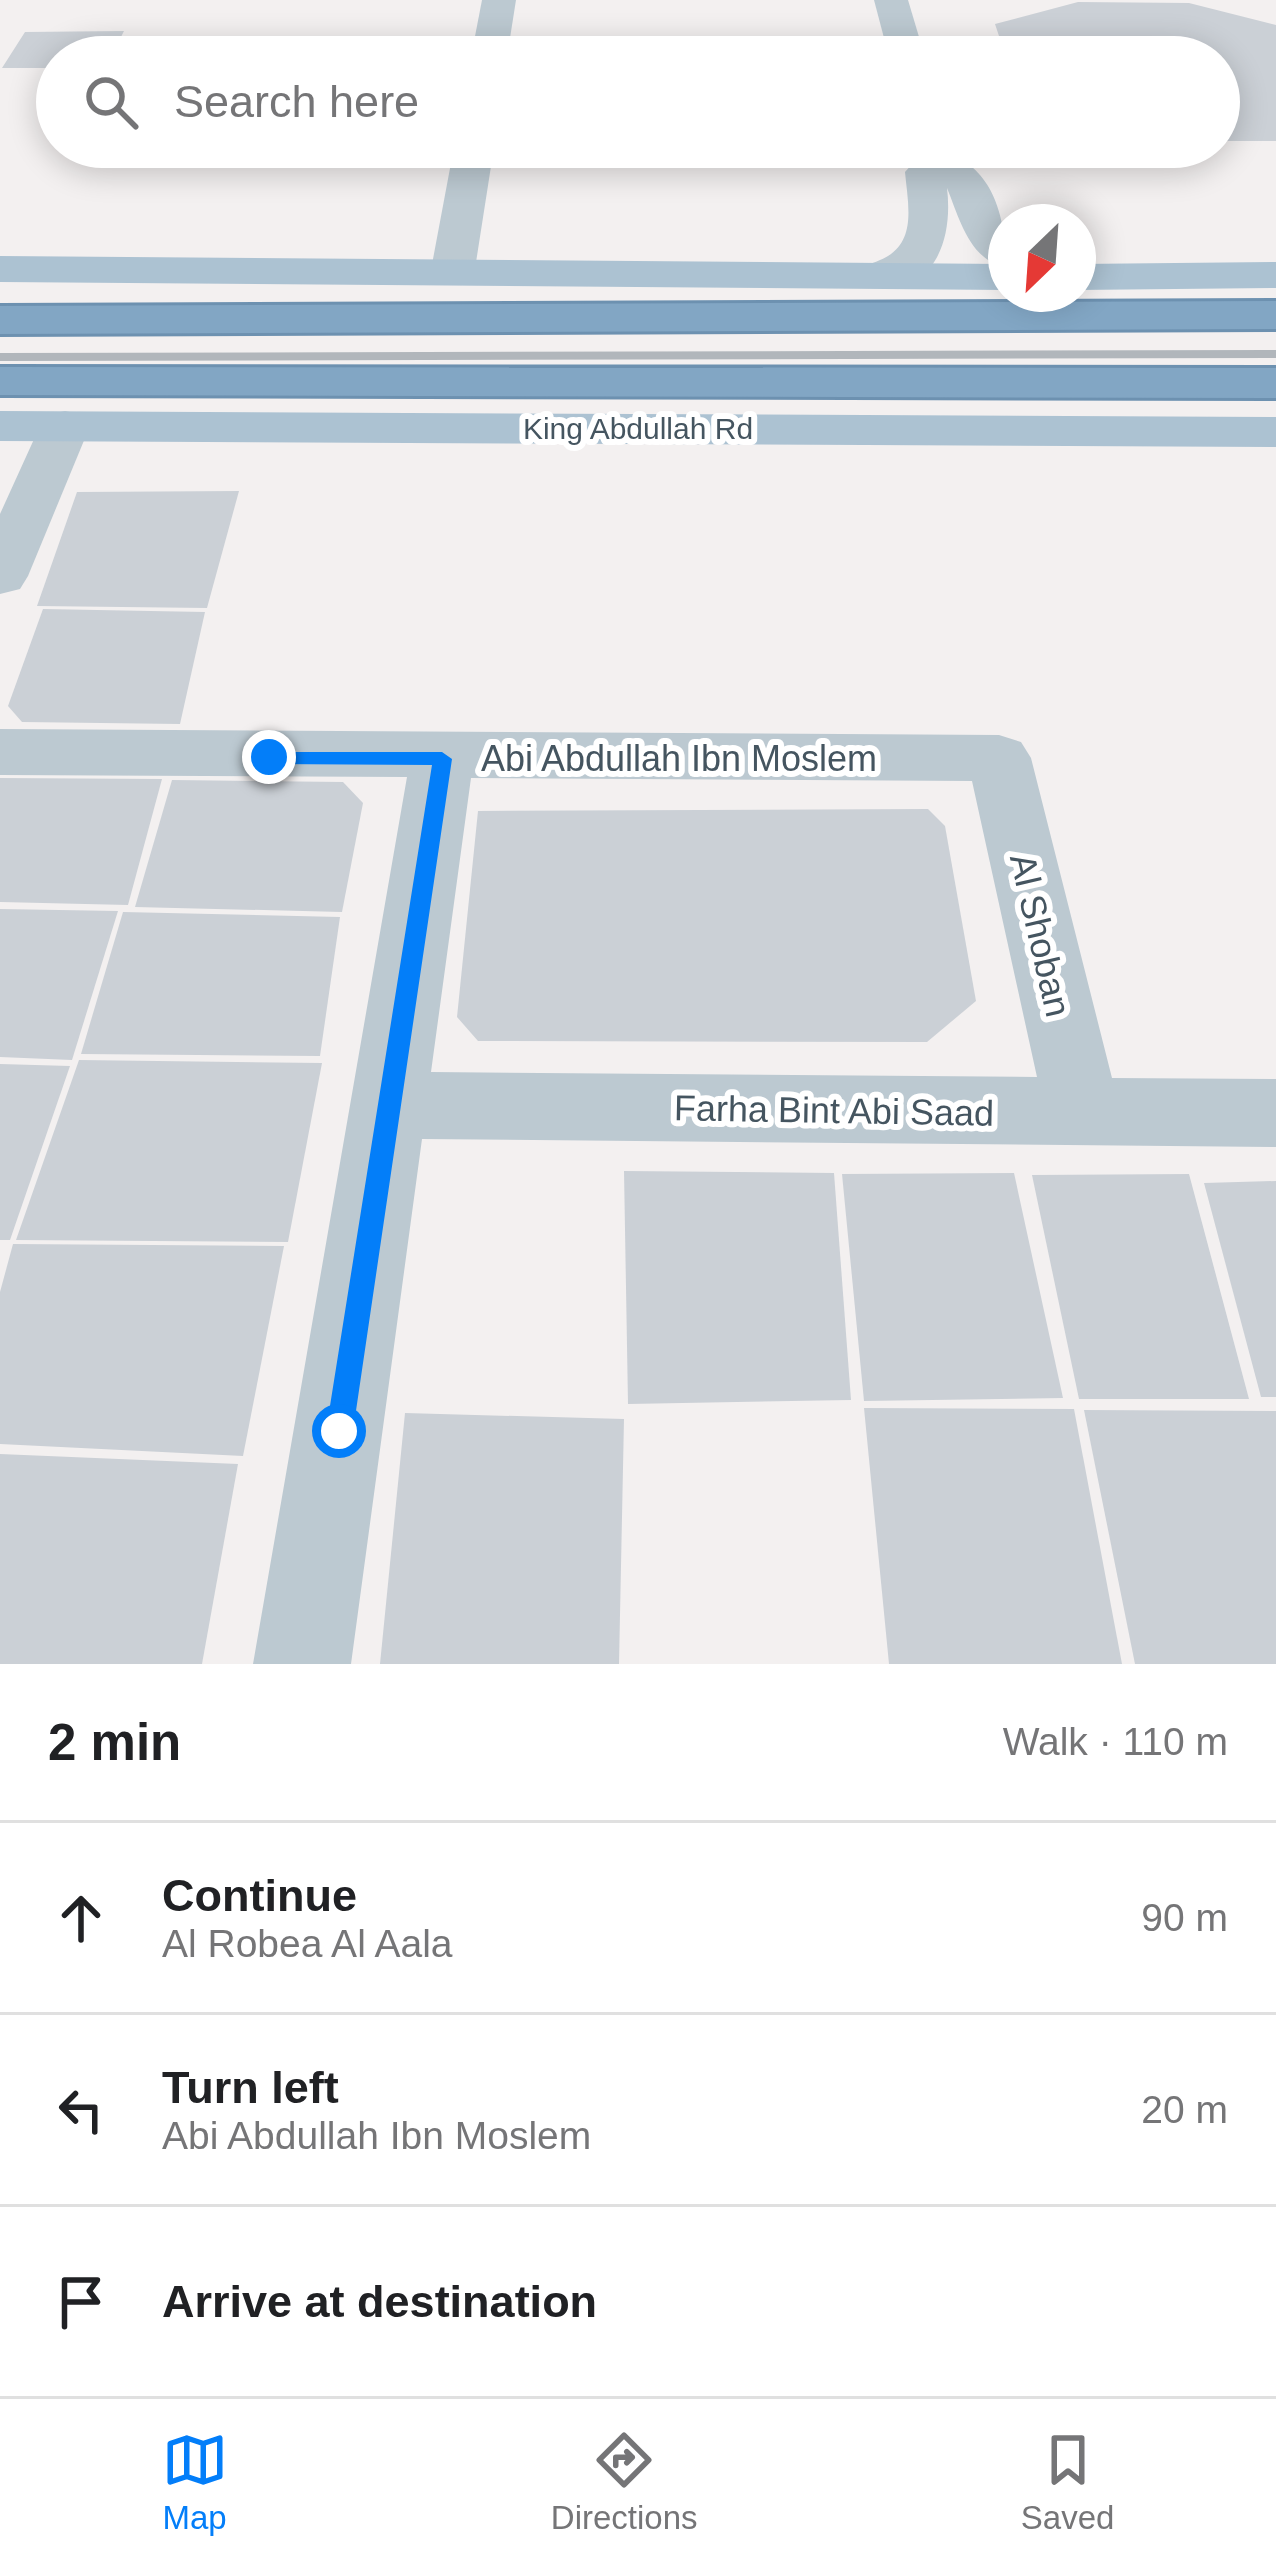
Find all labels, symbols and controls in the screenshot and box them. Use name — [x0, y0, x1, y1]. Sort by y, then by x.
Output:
search box — [36, 36, 1240, 168]
icon: search — [78, 69, 144, 135]
text: Search here — [174, 76, 419, 127]
north arrow — [988, 204, 1096, 312]
street label: King Abdullah Rd — [523, 412, 753, 445]
route end — [242, 730, 296, 784]
street label: Abi Abdullah Ibn Moslem — [481, 738, 877, 779]
street label: Al Shoban — [1002, 850, 1079, 1021]
street label: Farha Bint Abi Saad — [674, 1087, 994, 1134]
route start — [312, 1404, 366, 1458]
text: 2 min — [48, 1714, 181, 1771]
text: Walk · 110 m — [1003, 1720, 1228, 1763]
text: Continue — [162, 1870, 357, 1921]
icon: ahead — [48, 1885, 114, 1951]
text: 90 m — [1141, 1896, 1228, 1939]
text: Al Robea Al Aala — [162, 1922, 453, 1965]
text: Turn left — [162, 2062, 339, 2113]
icon: left — [48, 2077, 114, 2143]
text: 20 m — [1141, 2088, 1228, 2131]
text: Abi Abdullah Ibn Moslem — [162, 2114, 591, 2157]
icon: arrive — [48, 2269, 114, 2335]
text: Arrive at destination — [162, 2276, 597, 2327]
tab: Map — [162, 2427, 228, 2537]
tab: Directions — [551, 2427, 698, 2537]
tab: Saved — [1021, 2427, 1114, 2537]

